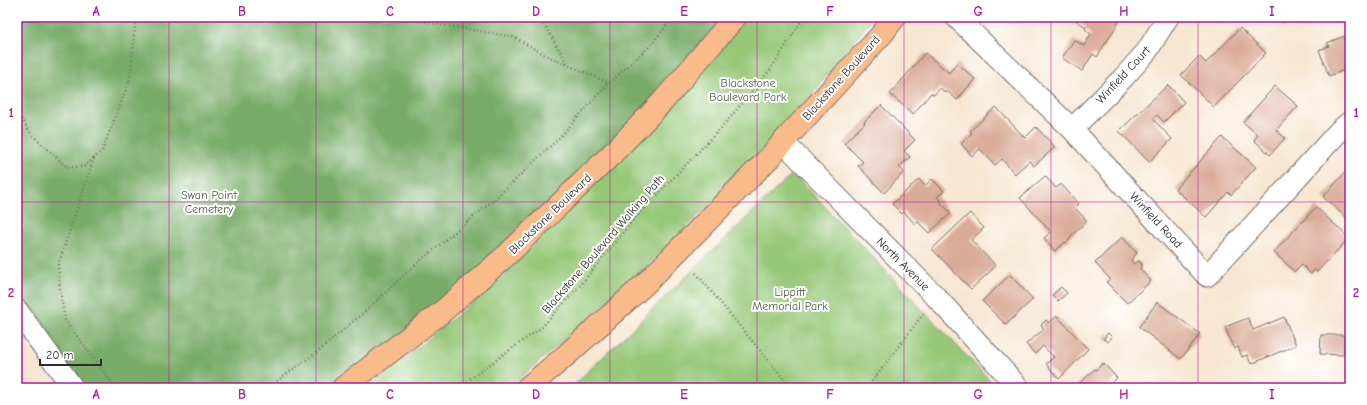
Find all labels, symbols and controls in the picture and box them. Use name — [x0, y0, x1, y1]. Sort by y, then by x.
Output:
text: A — [92, 4, 100, 19]
text: B — [238, 4, 246, 19]
text: C — [386, 4, 394, 19]
text: D — [532, 4, 540, 19]
text: E — [680, 4, 688, 19]
text: F — [826, 4, 834, 19]
text: G — [973, 4, 983, 19]
text: H — [1119, 4, 1129, 19]
text: I — [1269, 4, 1275, 19]
street label: Blackstone Boulevard — [799, 33, 883, 123]
street label: Winfield Court — [1093, 43, 1153, 106]
park label: Blackstone Boulevard Park — [709, 76, 787, 104]
text: 1 — [8, 105, 14, 120]
text: 1 — [1353, 105, 1359, 120]
street label: Blackstone Boulevard — [506, 171, 594, 257]
street label: Blackstone Boulevard Walking Path — [539, 172, 667, 316]
park label: Swan Point Cemetery — [181, 188, 237, 216]
street label: Winfield Road — [1127, 189, 1185, 251]
street label: North Avenue — [874, 235, 932, 293]
text: 2 — [8, 285, 14, 300]
park label: Lippitt Memorial Park — [752, 285, 828, 313]
text: 2 — [1353, 285, 1359, 300]
scale bar — [40, 341, 101, 367]
text: 20 m — [46, 348, 74, 362]
text: A — [92, 387, 100, 402]
text: B — [238, 387, 246, 402]
text: C — [386, 387, 394, 402]
text: D — [532, 387, 540, 402]
text: E — [680, 387, 688, 402]
text: F — [826, 387, 834, 402]
text: G — [973, 387, 983, 402]
text: H — [1119, 387, 1129, 402]
text: I — [1269, 387, 1275, 402]

